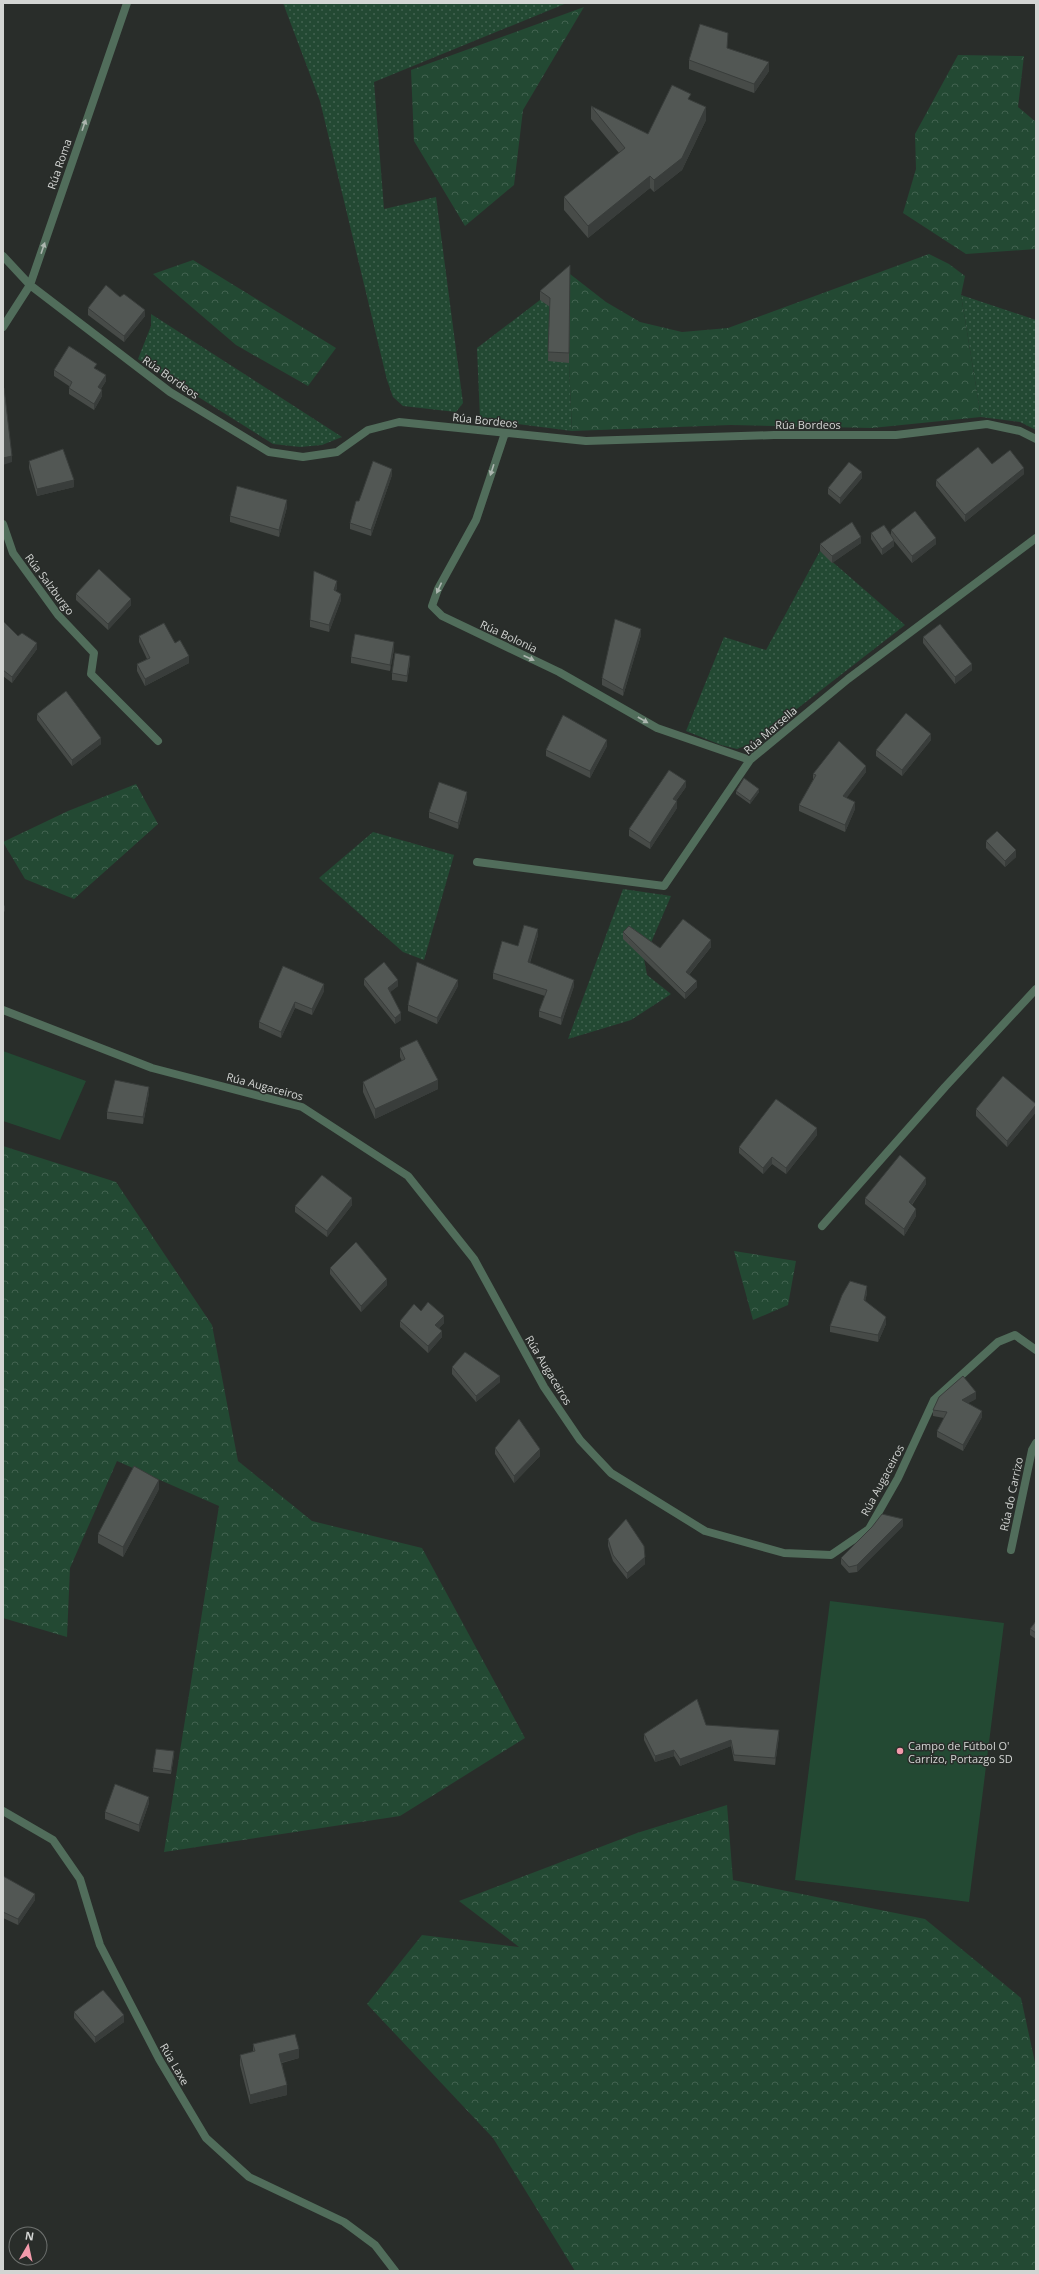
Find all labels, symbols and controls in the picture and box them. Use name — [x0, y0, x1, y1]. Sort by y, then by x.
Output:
one-way arrow — [82, 118, 88, 130]
street label: Rúa Roma — [43, 137, 75, 191]
one-way arrow — [40, 241, 46, 253]
street label: Rúa Bordeos — [140, 352, 202, 402]
street label: Rúa Bordeos — [452, 409, 518, 431]
street label: Rúa Bordeos — [775, 417, 841, 432]
one-way arrow — [489, 465, 495, 477]
street label: Rúa Salzburgo — [22, 550, 78, 618]
one-way arrow — [436, 582, 442, 594]
street label: Rúa Bolonia — [478, 616, 540, 656]
one-way arrow — [524, 655, 535, 661]
street label: Rúa Marsella — [740, 703, 800, 757]
one-way arrow — [638, 716, 649, 723]
street label: Rúa Augaceiros — [225, 1069, 305, 1103]
street label: Rúa Augaceiros — [522, 1332, 576, 1408]
street label: Rúa Augaceiros — [857, 1442, 907, 1518]
street label: Rúa do Carrizo — [996, 1455, 1026, 1532]
place label: Campo de Fútbol O' Carrizo, Portazgo SD — [908, 1738, 1013, 1766]
marker: Campo de Fútbol O' Carrizo, Portazgo SD — [895, 1746, 905, 1756]
street label: Rúa Laxe — [157, 2040, 193, 2088]
north arrow — [8, 2226, 48, 2266]
text: N — [24, 2228, 35, 2244]

